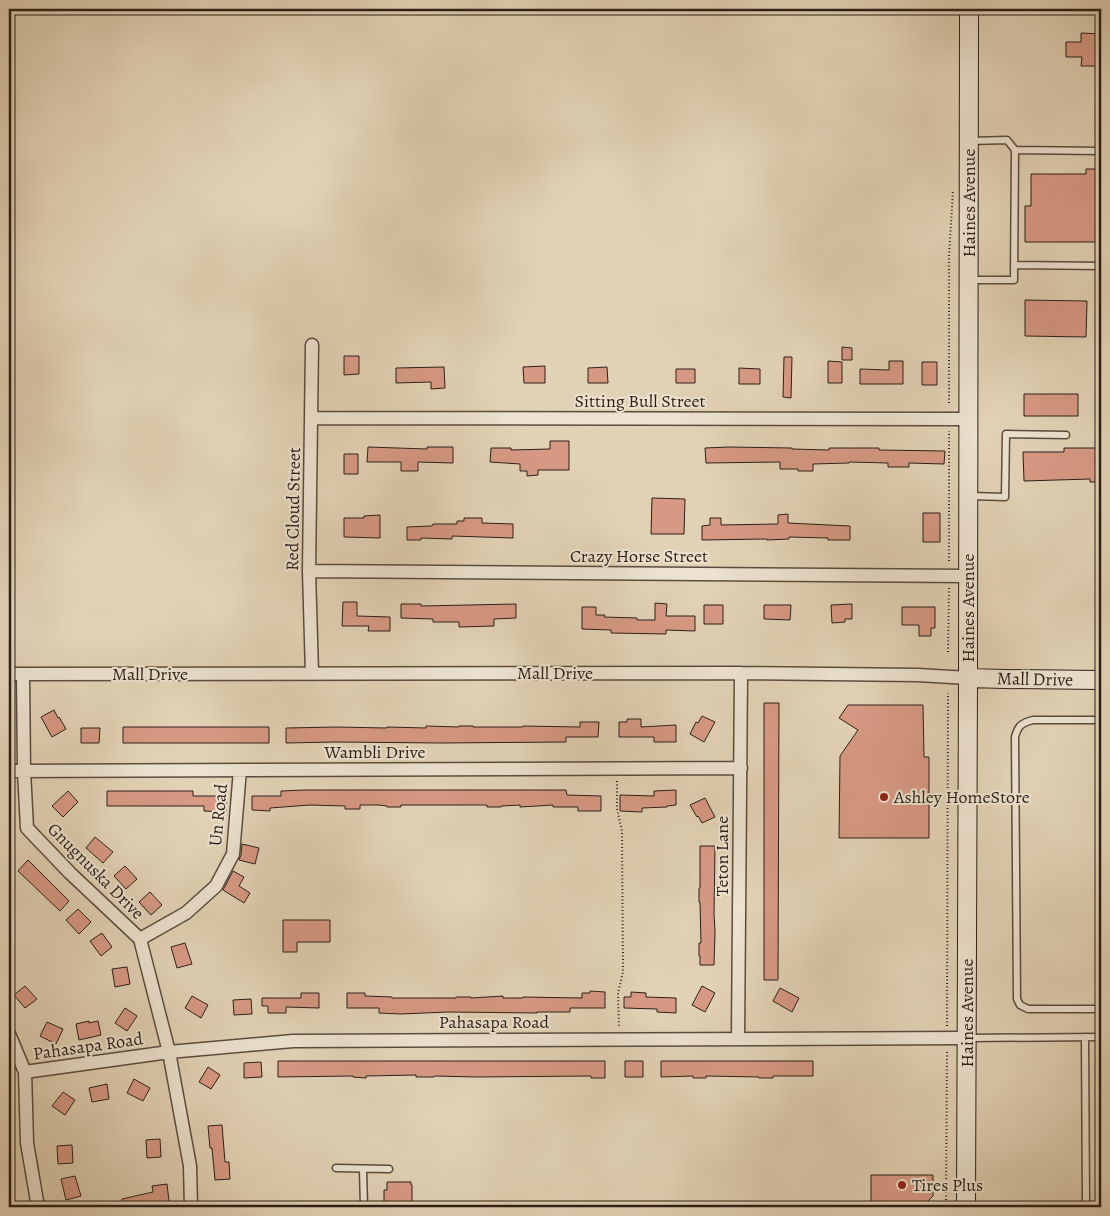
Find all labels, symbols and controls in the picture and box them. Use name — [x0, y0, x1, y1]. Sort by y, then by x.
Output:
street label: Haines Avenue — [957, 148, 981, 258]
street label: Sitting Bull Street — [575, 389, 706, 413]
street label: Red Cloud Street — [280, 447, 306, 571]
street label: Crazy Horse Street — [570, 544, 708, 568]
street label: Haines Avenue — [956, 553, 980, 663]
street label: Mall Drive — [517, 661, 593, 685]
street label: Mall Drive — [112, 662, 188, 686]
street label: Mall Drive — [997, 666, 1073, 692]
street label: Wambli Drive — [323, 740, 426, 764]
street label: Un Road — [203, 782, 233, 847]
place label: Ashley HomeStore — [893, 785, 1030, 809]
marker: Ashley HomeStore — [878, 791, 890, 803]
street label: Teton Lane — [710, 816, 734, 896]
street label: Gnugnuska Drive — [42, 817, 150, 925]
street label: Haines Avenue — [955, 958, 979, 1068]
street label: Pahasapa Road — [439, 1010, 550, 1034]
street label: Pahasapa Road — [32, 1026, 145, 1066]
place label: Tires Plus — [912, 1173, 983, 1197]
marker: Tires Plus — [896, 1179, 908, 1191]

